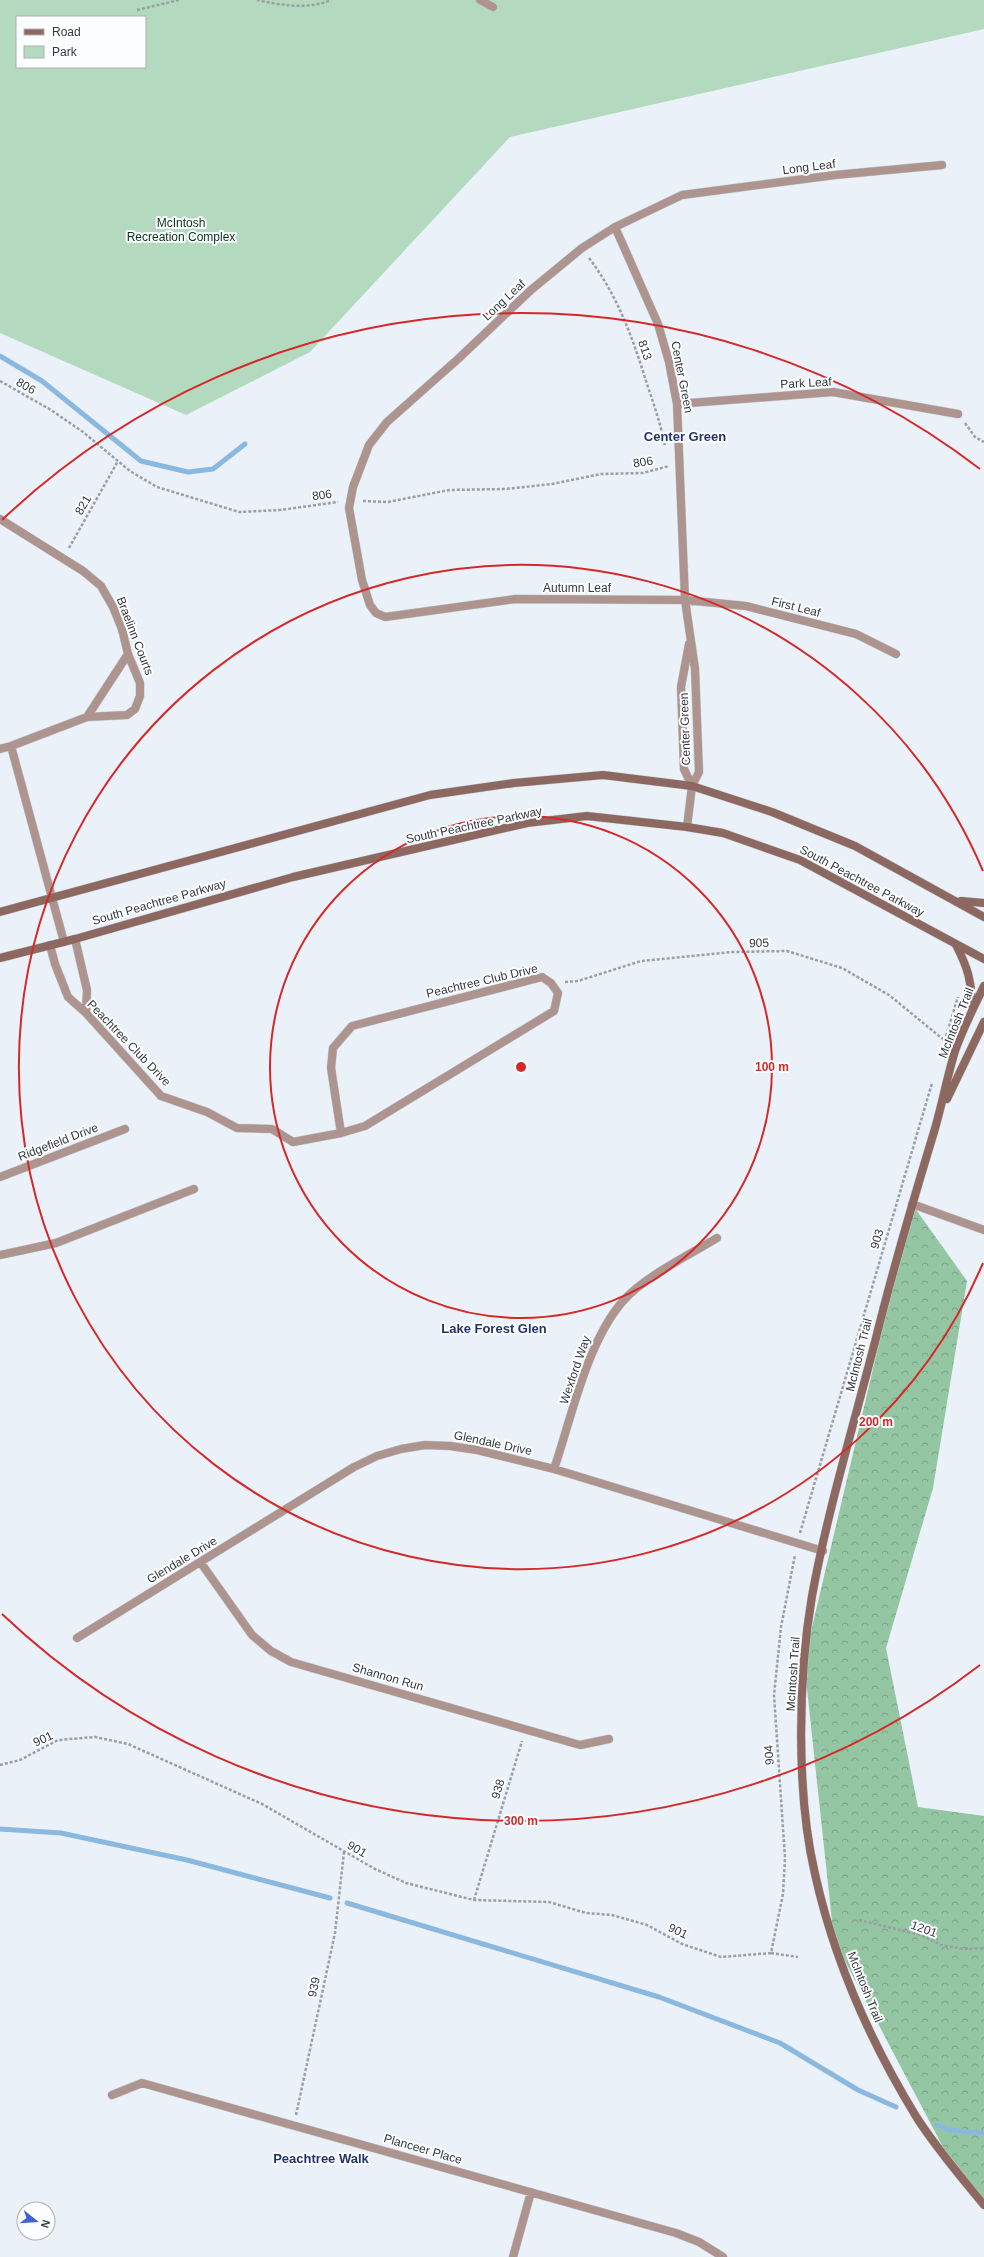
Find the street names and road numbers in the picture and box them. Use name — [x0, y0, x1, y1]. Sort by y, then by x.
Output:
street label: Long Leaf — [782, 157, 837, 177]
street label: Long Leaf — [480, 276, 529, 323]
street label: 813 — [635, 338, 655, 362]
street label: Center Green — [668, 340, 696, 414]
street label: 806 — [14, 375, 38, 397]
street label: Park Leaf — [780, 375, 833, 391]
street label: 806 — [632, 453, 654, 470]
street label: 806 — [311, 487, 333, 503]
street label: 821 — [72, 493, 94, 517]
street label: Autumn Leaf — [543, 581, 612, 595]
street label: First Leaf — [770, 594, 823, 620]
street label: Braelinn Courts — [114, 595, 156, 677]
street label: Center Green — [677, 692, 693, 766]
street label: South Peachtree Parkway — [405, 804, 543, 846]
street label: South Peachtree Parkway — [797, 842, 927, 920]
street label: South Peachtree Parkway — [90, 876, 228, 928]
street label: 905 — [749, 936, 770, 950]
street label: Peachtree Club Drive — [425, 961, 539, 1001]
street label: McIntosh Trail — [936, 986, 976, 1060]
street label: Peachtree Club Drive — [84, 997, 174, 1089]
street label: Ridgefield Drive — [16, 1120, 100, 1164]
street label: 903 — [867, 1227, 887, 1251]
street label: McIntosh Trail — [843, 1317, 875, 1393]
street label: Wexford Way — [557, 1334, 593, 1406]
street label: Glendale Drive — [453, 1428, 534, 1458]
street label: Glendale Drive — [144, 1533, 220, 1586]
street label: McIntosh Trail — [783, 1636, 803, 1712]
street label: Shannon Run — [351, 1660, 425, 1694]
street label: 901 — [31, 1728, 55, 1750]
street label: 904 — [761, 1744, 777, 1765]
street label: 938 — [488, 1777, 508, 1801]
street label: 901 — [345, 1838, 369, 1860]
street label: 1201 — [909, 1918, 939, 1940]
street label: 901 — [666, 1920, 690, 1942]
street label: McIntosh Trail — [845, 1950, 885, 2024]
street label: 939 — [305, 1975, 323, 1998]
street label: Planceer Place — [382, 2131, 464, 2167]

